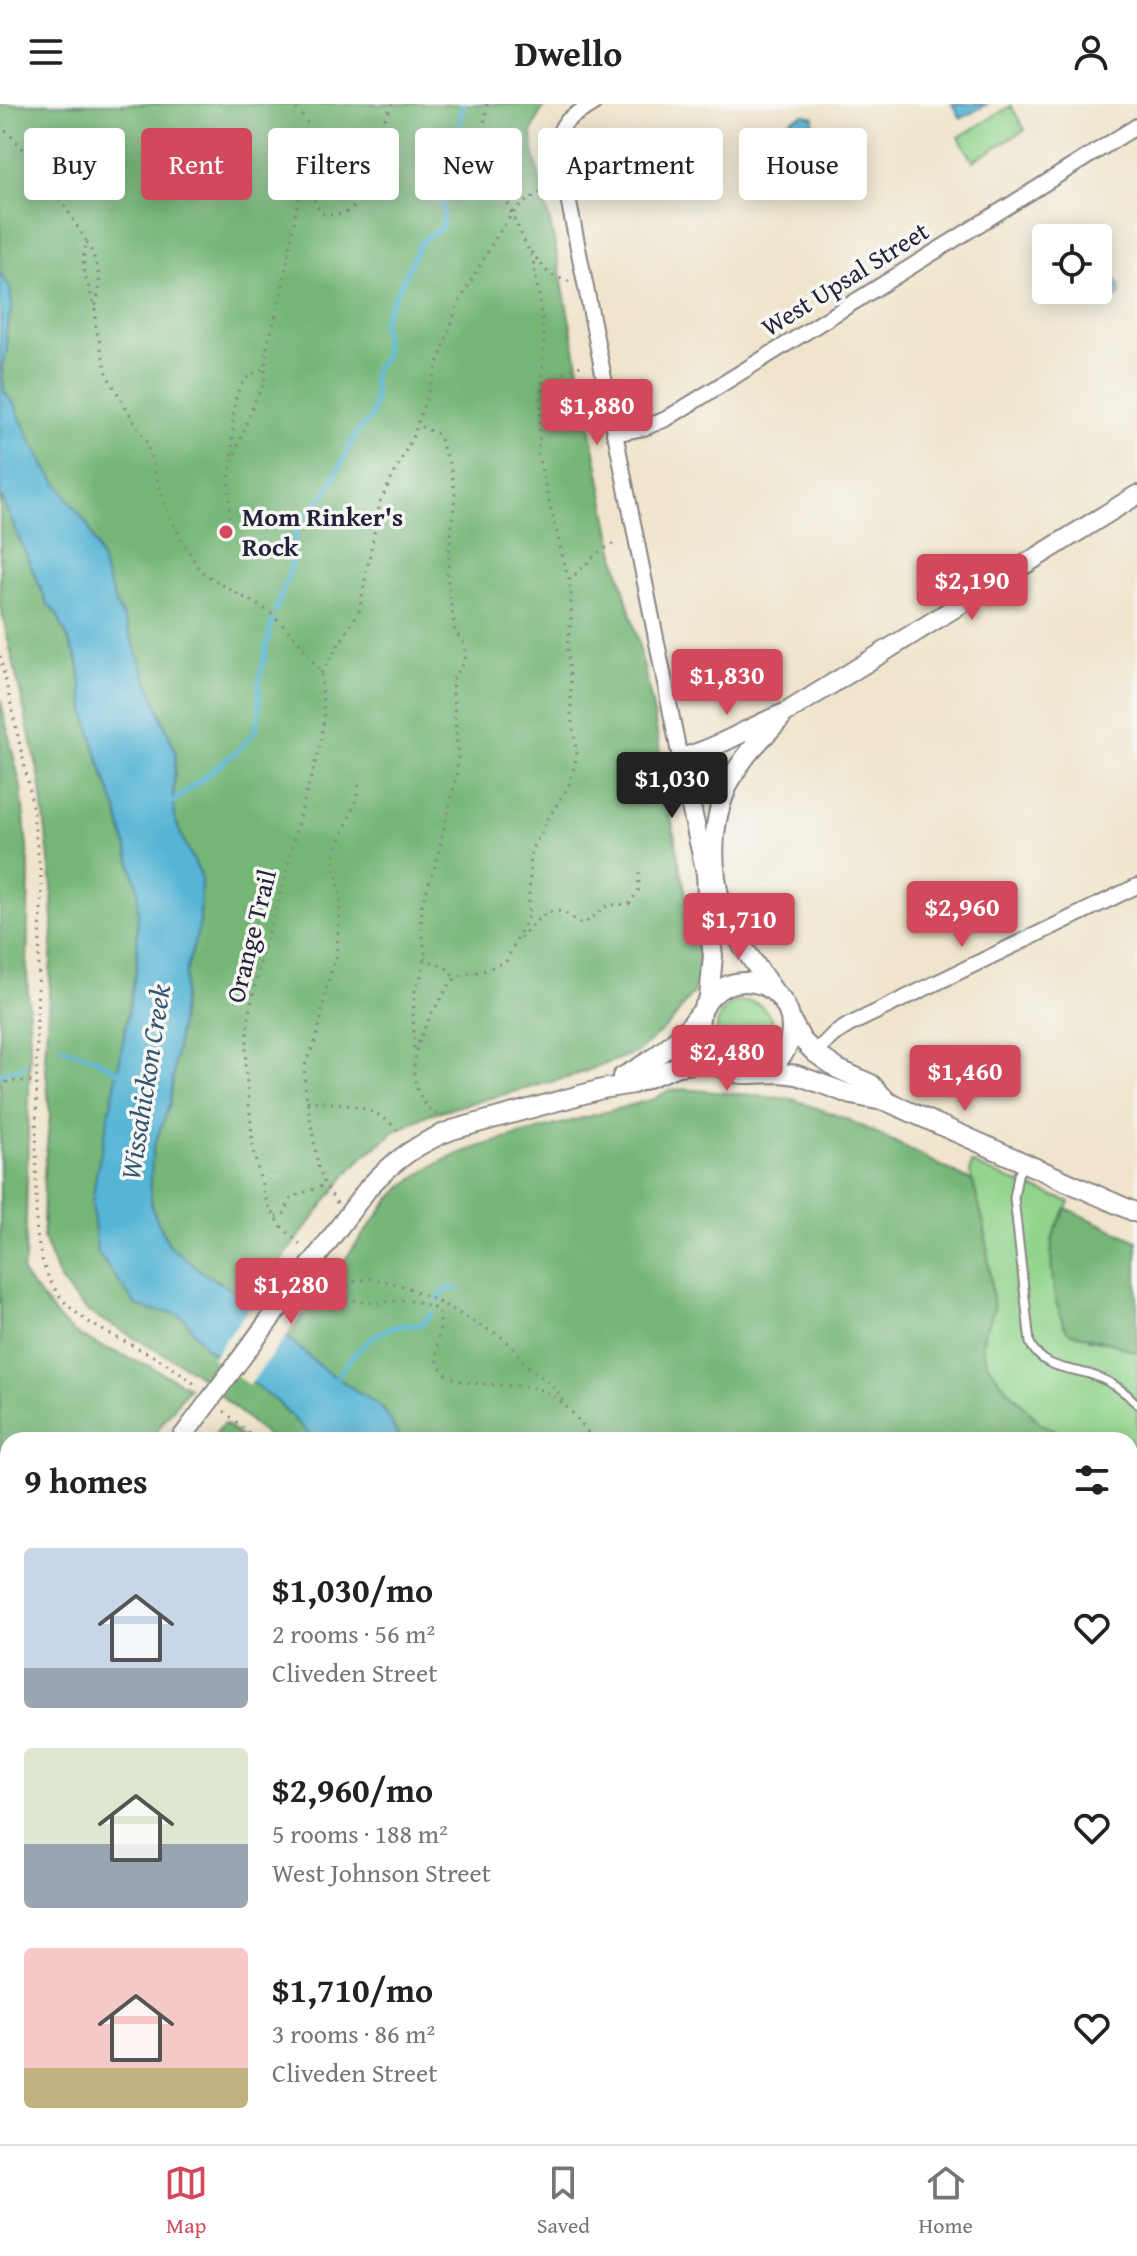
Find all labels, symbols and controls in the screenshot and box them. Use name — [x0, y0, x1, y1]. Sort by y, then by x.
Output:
text: Dwello — [515, 26, 622, 79]
icon: menu — [24, 30, 68, 74]
icon: person — [1069, 30, 1113, 74]
chip: Buy — [24, 128, 125, 200]
chip: Rent — [141, 128, 252, 200]
chip: Filters — [268, 128, 399, 200]
chip: New — [415, 128, 522, 200]
chip: Apartment — [538, 128, 723, 200]
chip: House — [739, 128, 867, 200]
street label: West Upsal Street — [753, 211, 936, 346]
map controls — [1032, 224, 1112, 304]
button: locate — [1032, 224, 1112, 304]
pin: $1,880 — [532, 379, 662, 447]
text: $1,880 — [560, 385, 634, 424]
place label: Mom Rinker's Rock — [242, 497, 403, 566]
marker: Mom Rinker's Rock — [217, 523, 235, 541]
pin: $2,190 — [907, 554, 1037, 622]
text: $2,190 — [935, 560, 1009, 599]
pin: $1,830 — [662, 649, 792, 717]
text: $1,830 — [690, 655, 764, 694]
pin: $1,030 — [607, 752, 737, 820]
text: $1,030 — [635, 758, 709, 797]
street label: Orange Trail — [215, 865, 286, 1007]
pin: $2,960 — [897, 881, 1027, 949]
text: $2,960 — [925, 887, 999, 926]
pin: $1,710 — [674, 893, 804, 961]
text: $1,710 — [702, 899, 776, 938]
water label: Wissahickon Creek — [109, 981, 180, 1183]
pin: $2,480 — [662, 1025, 792, 1093]
text: $2,480 — [690, 1031, 764, 1070]
pin: $1,460 — [900, 1045, 1030, 1113]
text: $1,460 — [928, 1051, 1002, 1090]
pin: $1,280 — [226, 1258, 356, 1326]
text: $1,280 — [254, 1264, 328, 1303]
text: 9 homes — [24, 1456, 148, 1505]
icon: filters — [1070, 1458, 1114, 1502]
text: $1,030/mo — [272, 1565, 433, 1614]
icon: home — [88, 1580, 184, 1676]
icon: heart — [1070, 1606, 1114, 1650]
text: 2 rooms · 56 m² — [272, 1614, 435, 1653]
text: Cliveden Street — [272, 1653, 437, 1692]
text: $2,960/mo — [272, 1765, 433, 1814]
icon: home — [88, 1780, 184, 1876]
icon: heart — [1070, 1806, 1114, 1850]
text: 5 rooms · 188 m² — [272, 1814, 448, 1853]
text: West Johnson Street — [272, 1853, 491, 1892]
text: $1,710/mo — [272, 1965, 433, 2014]
icon: home — [88, 1980, 184, 2076]
icon: heart — [1070, 2006, 1114, 2050]
text: 3 rooms · 86 m² — [272, 2014, 435, 2053]
text: Cliveden Street — [272, 2053, 437, 2092]
tab: Map — [164, 2161, 208, 2241]
tab: Saved — [537, 2161, 590, 2241]
tab: Home — [919, 2161, 973, 2241]

